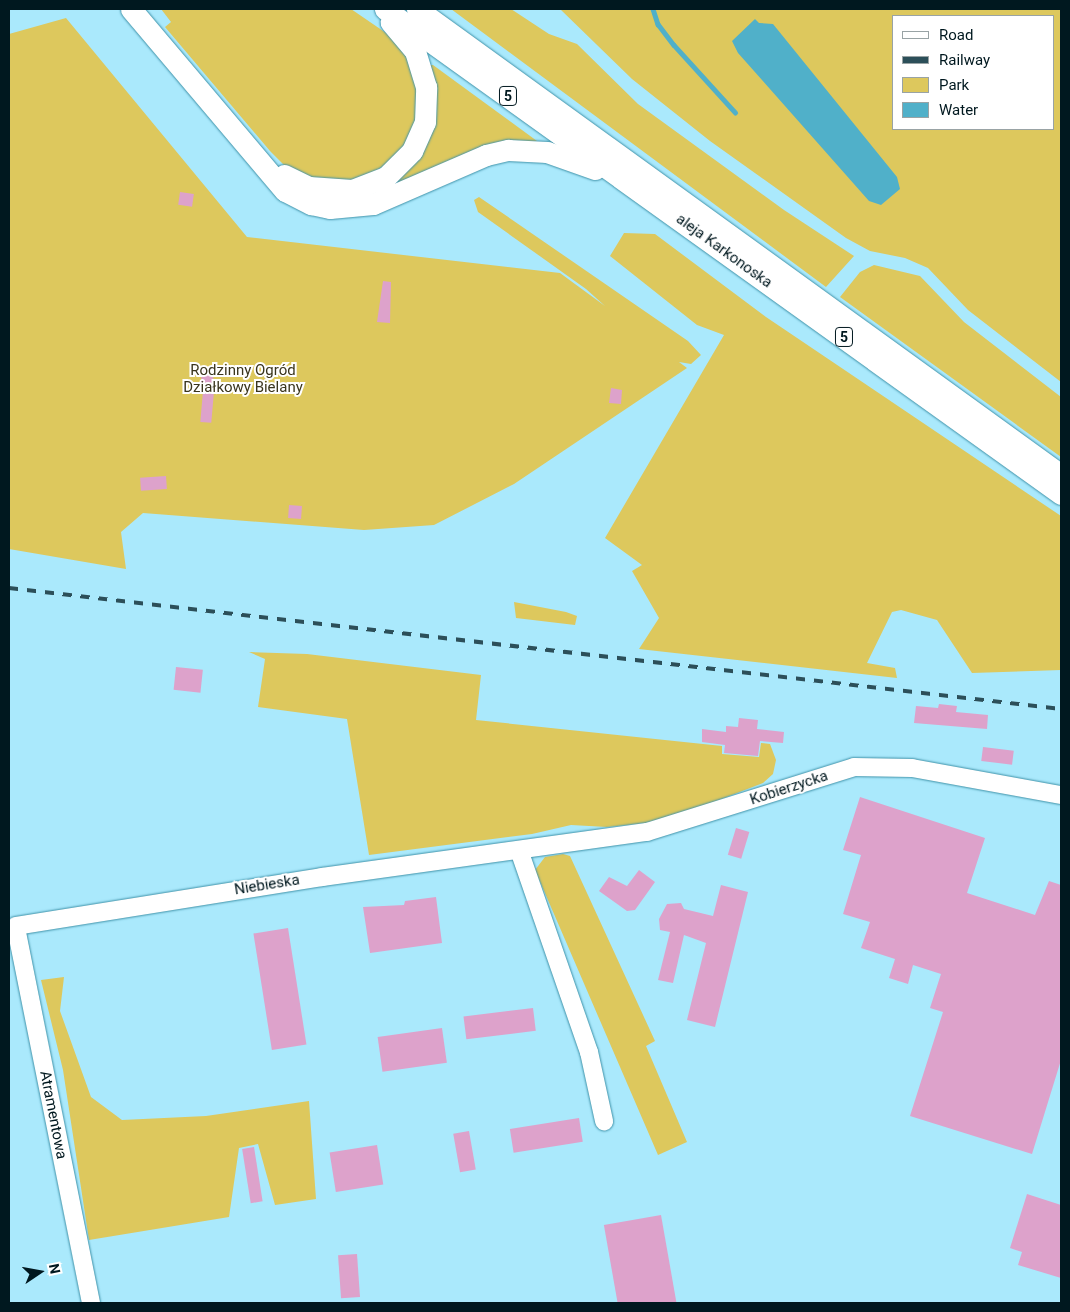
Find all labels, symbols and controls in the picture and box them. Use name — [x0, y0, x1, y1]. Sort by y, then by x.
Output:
legend — [892, 15, 1055, 130]
text: Road — [939, 26, 973, 44]
text: Railway — [939, 51, 990, 69]
text: Park — [939, 76, 969, 94]
road number: 5 — [498, 84, 518, 108]
text: Water — [939, 101, 978, 119]
street label: aleja Karkonoska — [672, 210, 776, 292]
road number: 5 — [834, 326, 854, 348]
park label: Rodzinny Ogród Działkowy Bielany — [183, 361, 303, 396]
street label: Kobierzycka — [748, 767, 830, 809]
street label: Niebieska — [233, 871, 301, 899]
street label: Atramentowa — [36, 1069, 70, 1161]
north arrow — [15, 1247, 65, 1297]
text: N — [46, 1262, 64, 1275]

